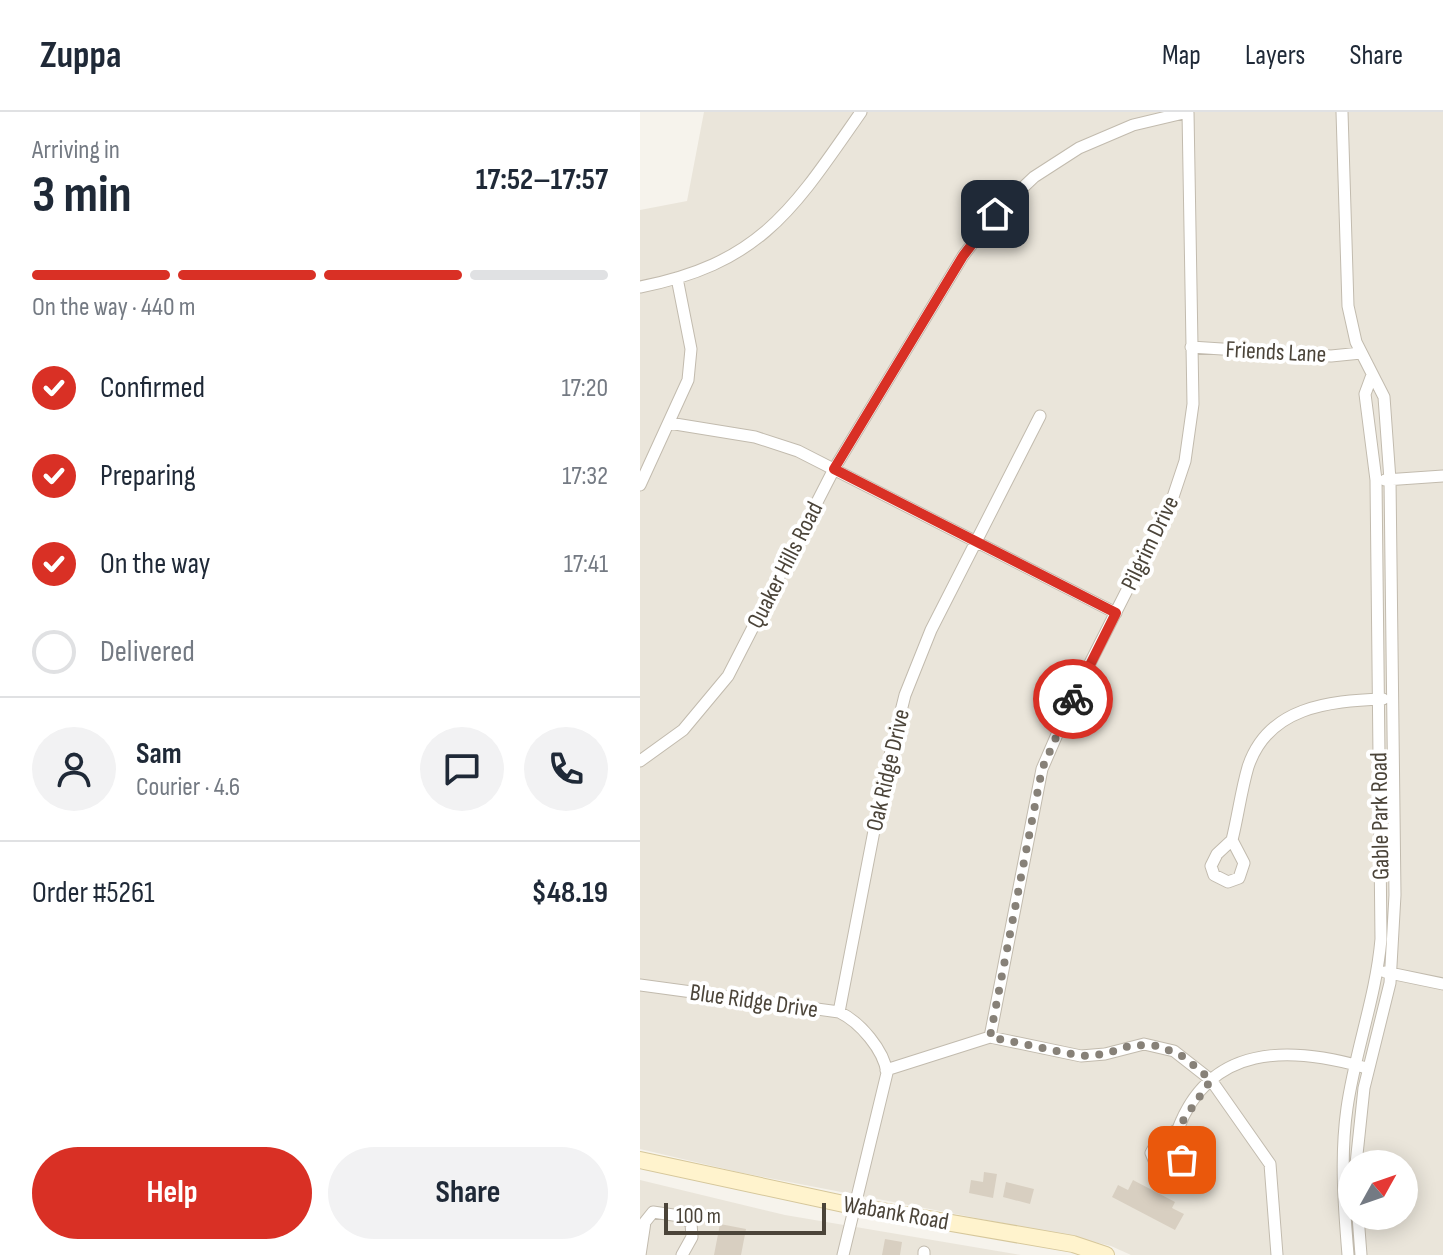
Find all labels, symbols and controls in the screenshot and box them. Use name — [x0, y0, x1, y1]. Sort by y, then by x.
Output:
text: Zuppa — [40, 33, 121, 78]
text: Map — [1162, 39, 1201, 72]
text: Layers — [1245, 39, 1305, 72]
text: Share — [1349, 39, 1403, 72]
text: Arriving in — [32, 135, 120, 166]
text: 17:52–17:57 — [476, 162, 608, 198]
text: 3 min — [32, 164, 132, 227]
pin — [961, 180, 1029, 248]
icon: home — [973, 192, 1017, 236]
text: On the way · 440 m — [32, 292, 195, 323]
street label: Friends Lane — [1225, 335, 1327, 369]
icon: check — [32, 366, 76, 410]
text: Confirmed — [100, 370, 205, 406]
text: 17:20 — [562, 373, 608, 404]
icon: check — [32, 454, 76, 498]
text: Preparing — [100, 458, 196, 494]
text: 17:32 — [562, 461, 608, 492]
street label: Pilgrim Drive — [1115, 491, 1185, 595]
street label: Quaker Hills Road — [741, 497, 829, 633]
icon: check — [32, 542, 76, 586]
text: On the way — [100, 546, 210, 582]
text: 17:41 — [564, 549, 608, 580]
text: Delivered — [100, 634, 195, 670]
courier — [1033, 659, 1113, 739]
icon: bike — [1051, 677, 1095, 721]
street label: Oak Ridge Drive — [860, 706, 916, 834]
button: person — [32, 727, 116, 811]
button: chat — [420, 727, 504, 811]
button: phone — [524, 727, 608, 811]
text: Sam — [136, 736, 182, 772]
street label: Gable Park Road — [1364, 752, 1396, 880]
text: Courier · 4.6 — [136, 772, 240, 803]
text: Order #5261 — [32, 875, 155, 911]
text: $48.19 — [532, 875, 608, 911]
street label: Blue Ridge Drive — [688, 978, 820, 1024]
pin — [1148, 1126, 1216, 1194]
icon: bag — [1160, 1138, 1204, 1182]
button: Help — [32, 1147, 312, 1239]
button: Share — [328, 1147, 608, 1239]
north arrow — [1338, 1150, 1418, 1230]
map controls — [1338, 1150, 1418, 1230]
street label: Wabank Road — [841, 1189, 951, 1237]
scale bar — [664, 1199, 826, 1235]
text: 100 m — [676, 1203, 721, 1230]

